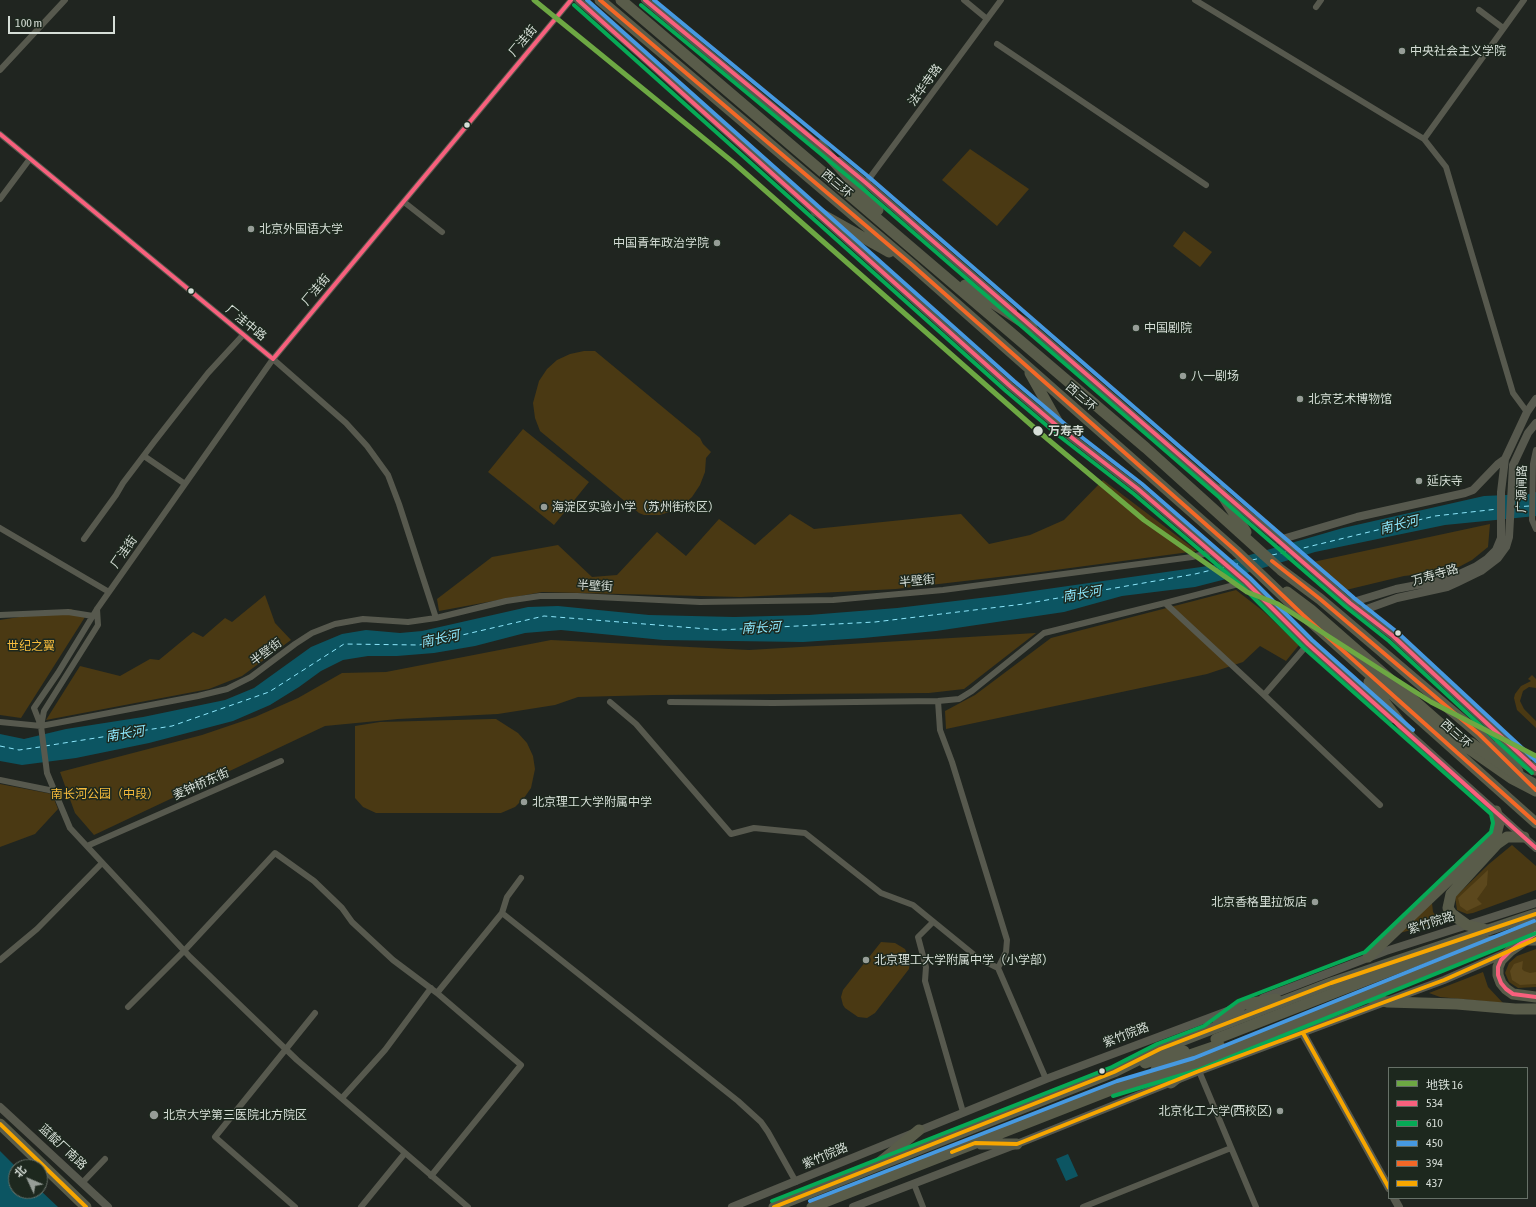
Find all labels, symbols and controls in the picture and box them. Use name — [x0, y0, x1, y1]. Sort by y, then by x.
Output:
scale bar — [10, 8, 117, 34]
text: 100 m — [15, 16, 42, 30]
street label: 厂洼街 — [506, 23, 540, 59]
place label: 中央社会主义学院 — [1410, 44, 1506, 58]
marker: 中央社会主义学院 — [1397, 46, 1407, 56]
street label: 法华寺路 — [905, 61, 945, 109]
unlabelled marker — [462, 120, 472, 130]
street label: 西三环 — [819, 167, 855, 201]
place label: 北京外国语大学 — [259, 222, 343, 236]
marker: 北京外国语大学 — [246, 224, 256, 234]
place label: 中国青年政治学院 — [613, 236, 709, 250]
marker: 中国青年政治学院 — [712, 238, 722, 248]
street label: 厂洼街 — [299, 272, 333, 308]
unlabelled marker — [186, 286, 196, 296]
street label: 厂洼中路 — [223, 302, 269, 344]
place label: 中国剧院 — [1144, 321, 1192, 335]
marker: 中国剧院 — [1131, 323, 1141, 333]
place label: 八一剧场 — [1191, 369, 1239, 383]
marker: 八一剧场 — [1178, 371, 1188, 381]
street label: 西三环 — [1063, 380, 1099, 414]
place label: 北京艺术博物馆 — [1308, 392, 1392, 406]
marker: 北京艺术博物馆 — [1295, 394, 1305, 404]
marker: 万寿寺 — [1031, 424, 1045, 438]
place label: 万寿寺 — [1048, 424, 1084, 438]
street label: 广源闸路 — [1514, 465, 1530, 513]
place label: 延庆寺 — [1427, 474, 1463, 488]
marker: 延庆寺 — [1414, 476, 1424, 486]
place label: 海淀区实验小学（苏州街校区） — [552, 500, 720, 514]
marker: 海淀区实验小学（苏州街校区） — [539, 502, 549, 512]
water label: 南长河 — [1378, 513, 1420, 537]
street label: 厂洼街 — [108, 533, 140, 571]
street label: 万寿寺路 — [1410, 561, 1460, 589]
street label: 半壁街 — [898, 572, 936, 590]
street label: 半壁街 — [577, 578, 613, 594]
water label: 南长河 — [1061, 583, 1103, 605]
water label: 南长河 — [741, 619, 781, 637]
water label: 南长河 — [419, 627, 461, 651]
unlabelled marker — [1393, 628, 1403, 638]
street label: 半壁街 — [247, 635, 285, 669]
park label: 世纪之翼 — [7, 639, 55, 653]
street label: 西三环 — [1438, 717, 1474, 751]
water label: 南长河 — [105, 723, 145, 745]
street label: 麦钟桥东街 — [171, 765, 231, 803]
park label: 南长河公园（中段） — [51, 787, 159, 801]
place label: 北京理工大学附属中学 — [532, 795, 652, 809]
marker: 北京理工大学附属中学 — [519, 797, 529, 807]
place label: 北京香格里拉饭店 — [1211, 895, 1307, 909]
marker: 北京香格里拉饭店 — [1310, 897, 1320, 907]
street label: 紫竹院路 — [1406, 909, 1456, 937]
place label: 北京理工大学附属中学（小学部） — [874, 953, 1054, 967]
marker: 北京理工大学附属中学（小学部） — [861, 955, 871, 965]
street label: 紫竹院路 — [1101, 1020, 1151, 1050]
unlabelled marker — [1097, 1066, 1107, 1076]
legend — [1388, 1067, 1528, 1199]
text: 地铁 16 — [1426, 1078, 1463, 1092]
text: 534 — [1426, 1096, 1443, 1110]
place label: 北京化工大学(西校区) — [1158, 1104, 1272, 1118]
marker: 北京化工大学(西校区) — [1275, 1106, 1285, 1116]
place label: 北京大学第三医院北方院区 — [163, 1108, 307, 1122]
marker: 北京大学第三医院北方院区 — [148, 1109, 160, 1121]
text: 610 — [1426, 1116, 1443, 1130]
street label: 蓝靛厂南路 — [36, 1121, 90, 1173]
text: 450 — [1426, 1136, 1443, 1150]
street label: 紫竹院路 — [800, 1140, 850, 1172]
text: 394 — [1426, 1156, 1443, 1170]
north arrow — [8, 1159, 48, 1199]
text: 北 — [12, 1163, 28, 1179]
text: 437 — [1426, 1176, 1443, 1190]

